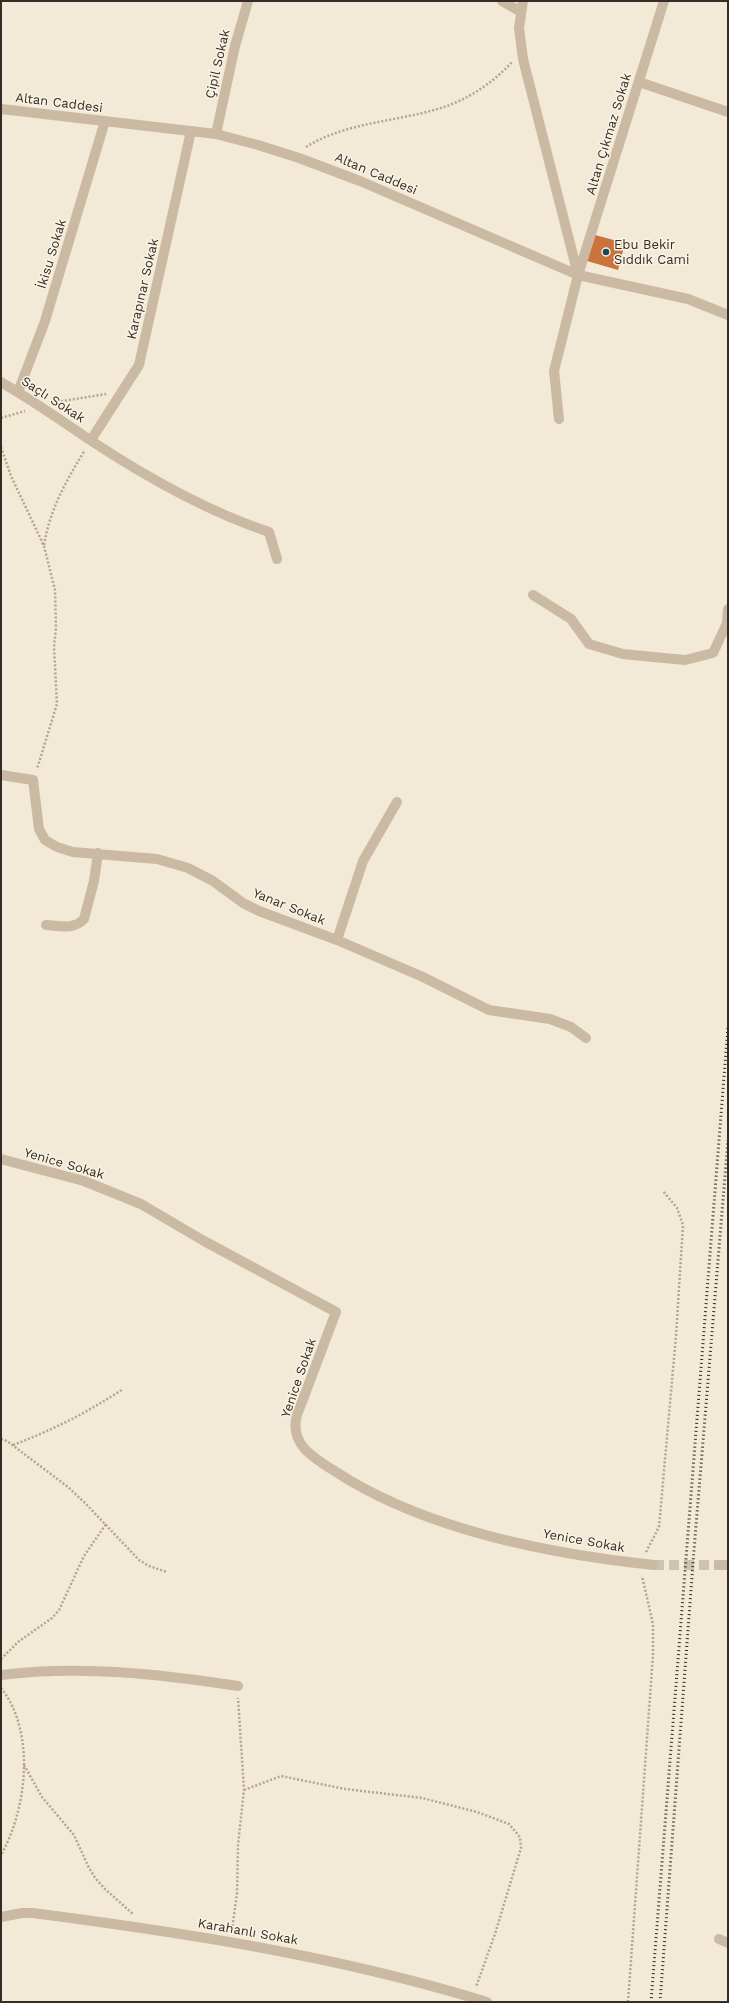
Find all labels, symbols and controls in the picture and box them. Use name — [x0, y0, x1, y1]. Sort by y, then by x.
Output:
street label: Çipil Sokak — [202, 28, 234, 100]
street label: Altan Çıkmaz Sokak — [583, 71, 635, 197]
street label: Altan Caddesi — [14, 90, 104, 116]
street label: Altan Caddesi — [332, 150, 420, 198]
street label: İkisu Sokak — [34, 217, 70, 291]
street label: Karapınar Sokak — [124, 237, 162, 341]
place label: Ebu Bekir Sıddık Cami — [614, 237, 689, 268]
marker: Ebu Bekir Sıddık Cami — [601, 247, 611, 257]
street label: Saçlı Sokak — [18, 374, 88, 426]
street label: Yanar Sokak — [250, 885, 328, 929]
street label: Yenice Sokak — [22, 1145, 106, 1183]
street label: Yenice Sokak — [278, 1336, 320, 1420]
street label: Yenice Sokak — [542, 1526, 626, 1556]
street label: Karahanlı Sokak — [197, 1915, 299, 1949]

